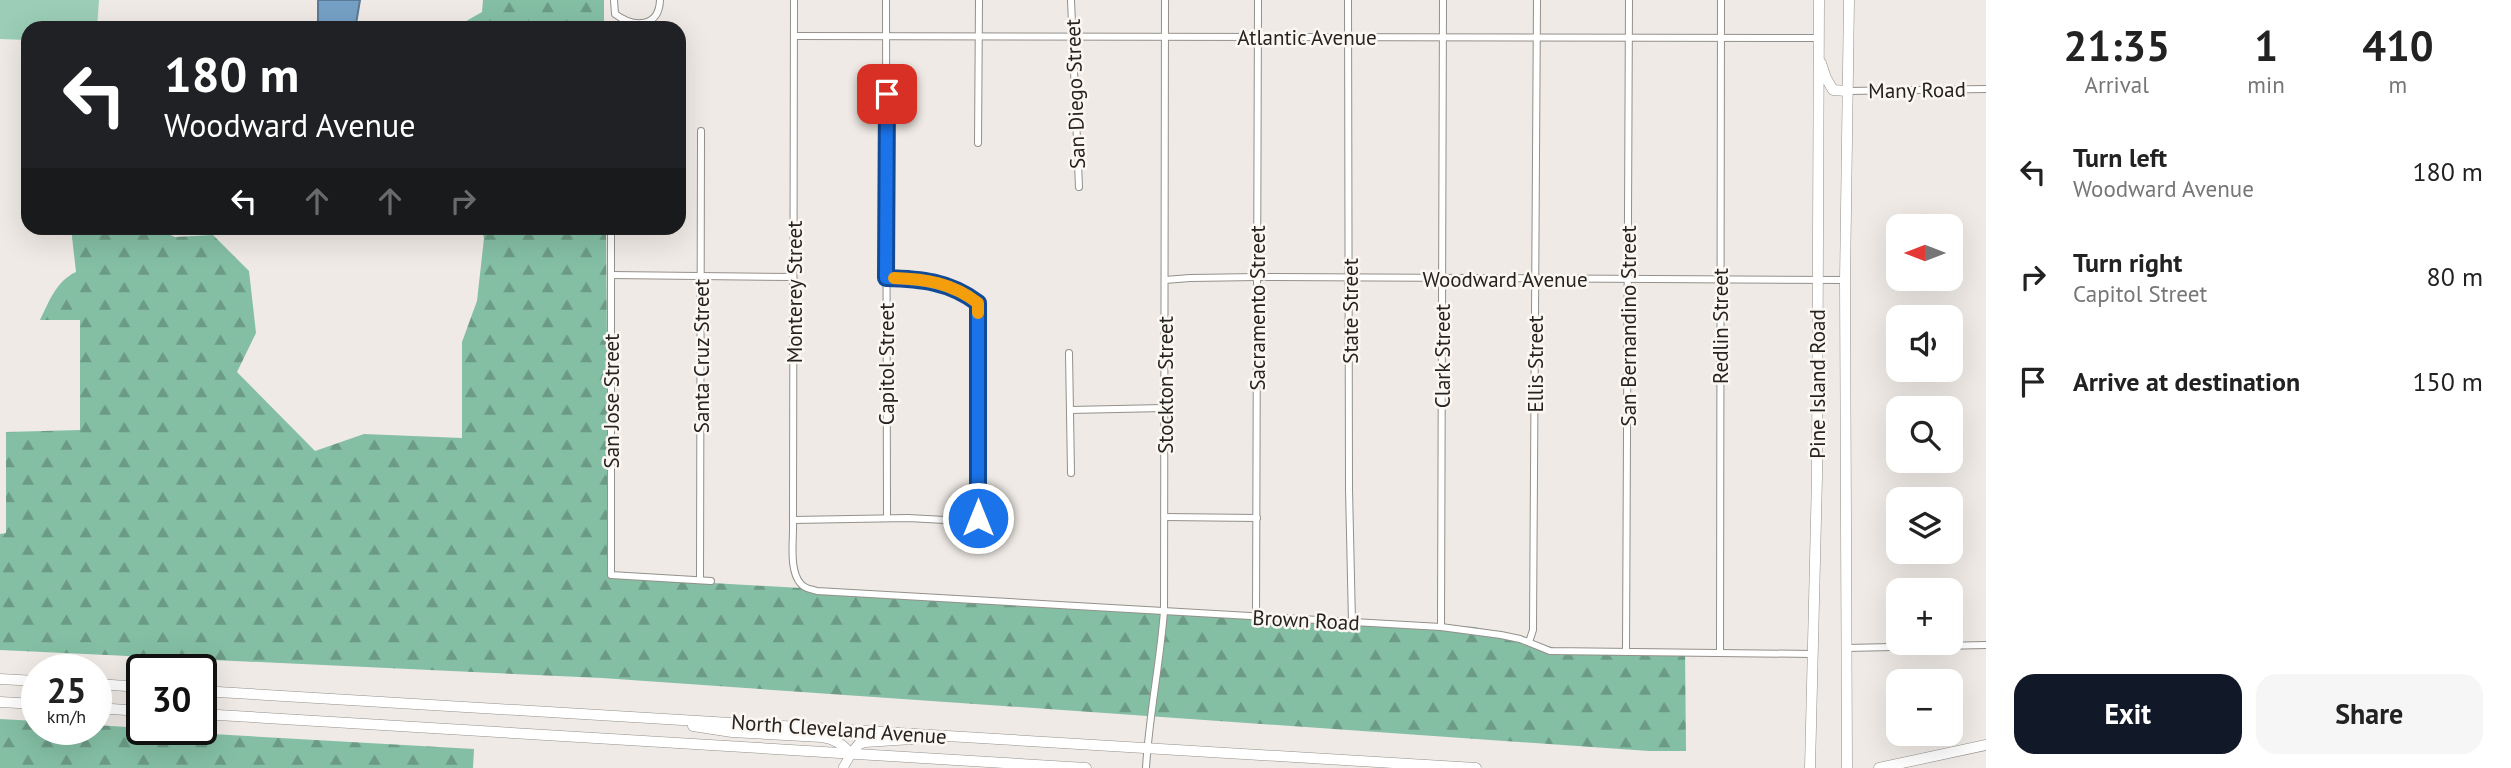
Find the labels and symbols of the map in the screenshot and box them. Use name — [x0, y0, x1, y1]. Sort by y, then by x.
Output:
street label: San Diego Street — [1059, 18, 1091, 170]
street label: Atlantic Avenue — [1237, 24, 1377, 51]
pin — [857, 64, 917, 124]
street label: Many Road — [1868, 76, 1966, 104]
north arrow — [1886, 214, 1964, 290]
street label: Monterey Street — [781, 221, 808, 363]
street label: Sacramento Street — [1244, 225, 1271, 391]
street label: San Bernandino Street — [1615, 225, 1642, 427]
street label: State Street — [1337, 258, 1364, 364]
street label: Woodward Avenue — [1422, 266, 1588, 293]
street label: Redlin Street — [1707, 268, 1734, 384]
street label: Santa Cruz Street — [688, 279, 715, 433]
street label: Capitol Street — [873, 303, 900, 425]
street label: Clark Street — [1429, 304, 1456, 408]
street label: Pine Island Road — [1804, 309, 1831, 459]
street label: Ellis Street — [1522, 315, 1549, 413]
street label: Stockton Street — [1152, 316, 1179, 454]
street label: San Jose Street — [598, 334, 625, 468]
position arrow — [941, 481, 1015, 555]
street label: Brown Road — [1252, 604, 1360, 636]
speed limit sign: 30 — [126, 654, 217, 745]
street label: North Cleveland Avenue — [730, 708, 948, 750]

